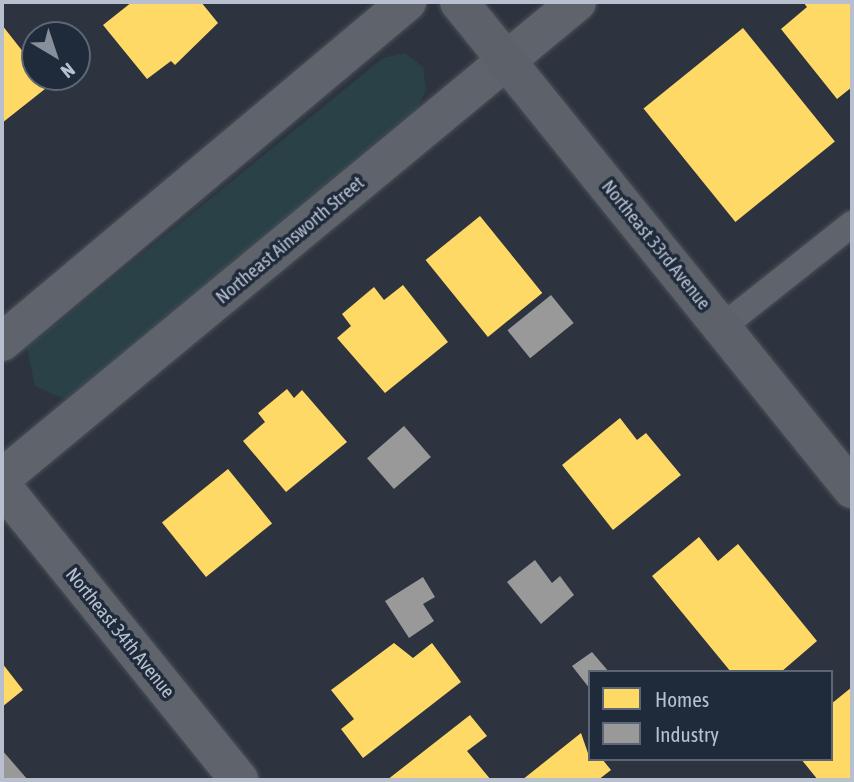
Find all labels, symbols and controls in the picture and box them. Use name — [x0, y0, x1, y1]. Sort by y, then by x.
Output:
north arrow — [21, 21, 91, 91]
text: N — [57, 59, 79, 83]
street label: Northeast Ainsworth Street — [211, 171, 369, 309]
street label: Northeast 33rd Avenue — [597, 176, 715, 314]
street label: Northeast 34th Avenue — [61, 564, 179, 702]
legend — [588, 670, 833, 761]
text: Homes — [655, 687, 709, 711]
text: Industry — [655, 722, 719, 746]

